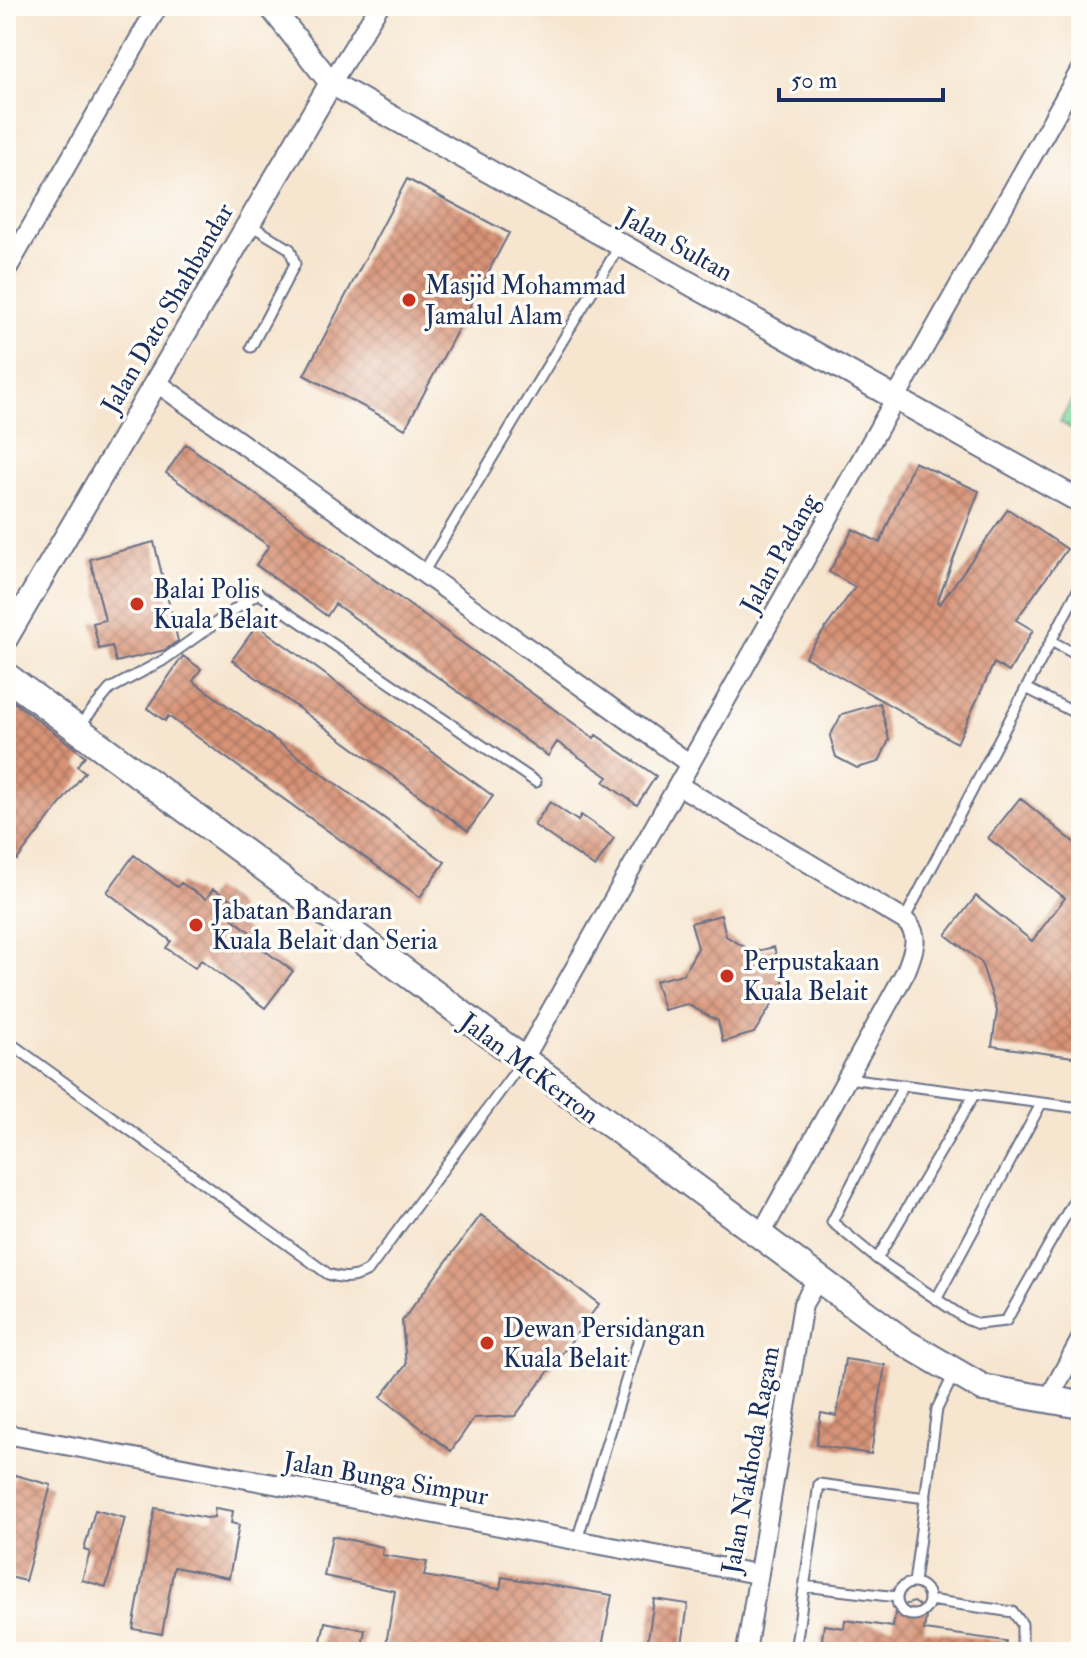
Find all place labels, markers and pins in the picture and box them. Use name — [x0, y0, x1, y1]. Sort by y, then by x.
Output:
place label: Masjid Mohammad Jamalul Alam — [424, 270, 626, 332]
marker: Masjid Mohammad Jamalul Alam — [400, 291, 418, 309]
place label: Balai Polis Kuala Belait — [153, 574, 278, 636]
marker: Balai Polis Kuala Belait — [128, 595, 146, 613]
place label: Jabatan Bandaran Kuala Belait dan Seria — [211, 895, 438, 957]
marker: Jabatan Bandaran Kuala Belait dan Seria — [187, 916, 205, 934]
place label: Perpustakaan Kuala Belait — [743, 946, 880, 1008]
marker: Perpustakaan Kuala Belait — [718, 967, 736, 985]
place label: Dewan Persidangan Kuala Belait — [503, 1313, 705, 1375]
marker: Dewan Persidangan Kuala Belait — [478, 1334, 496, 1352]

